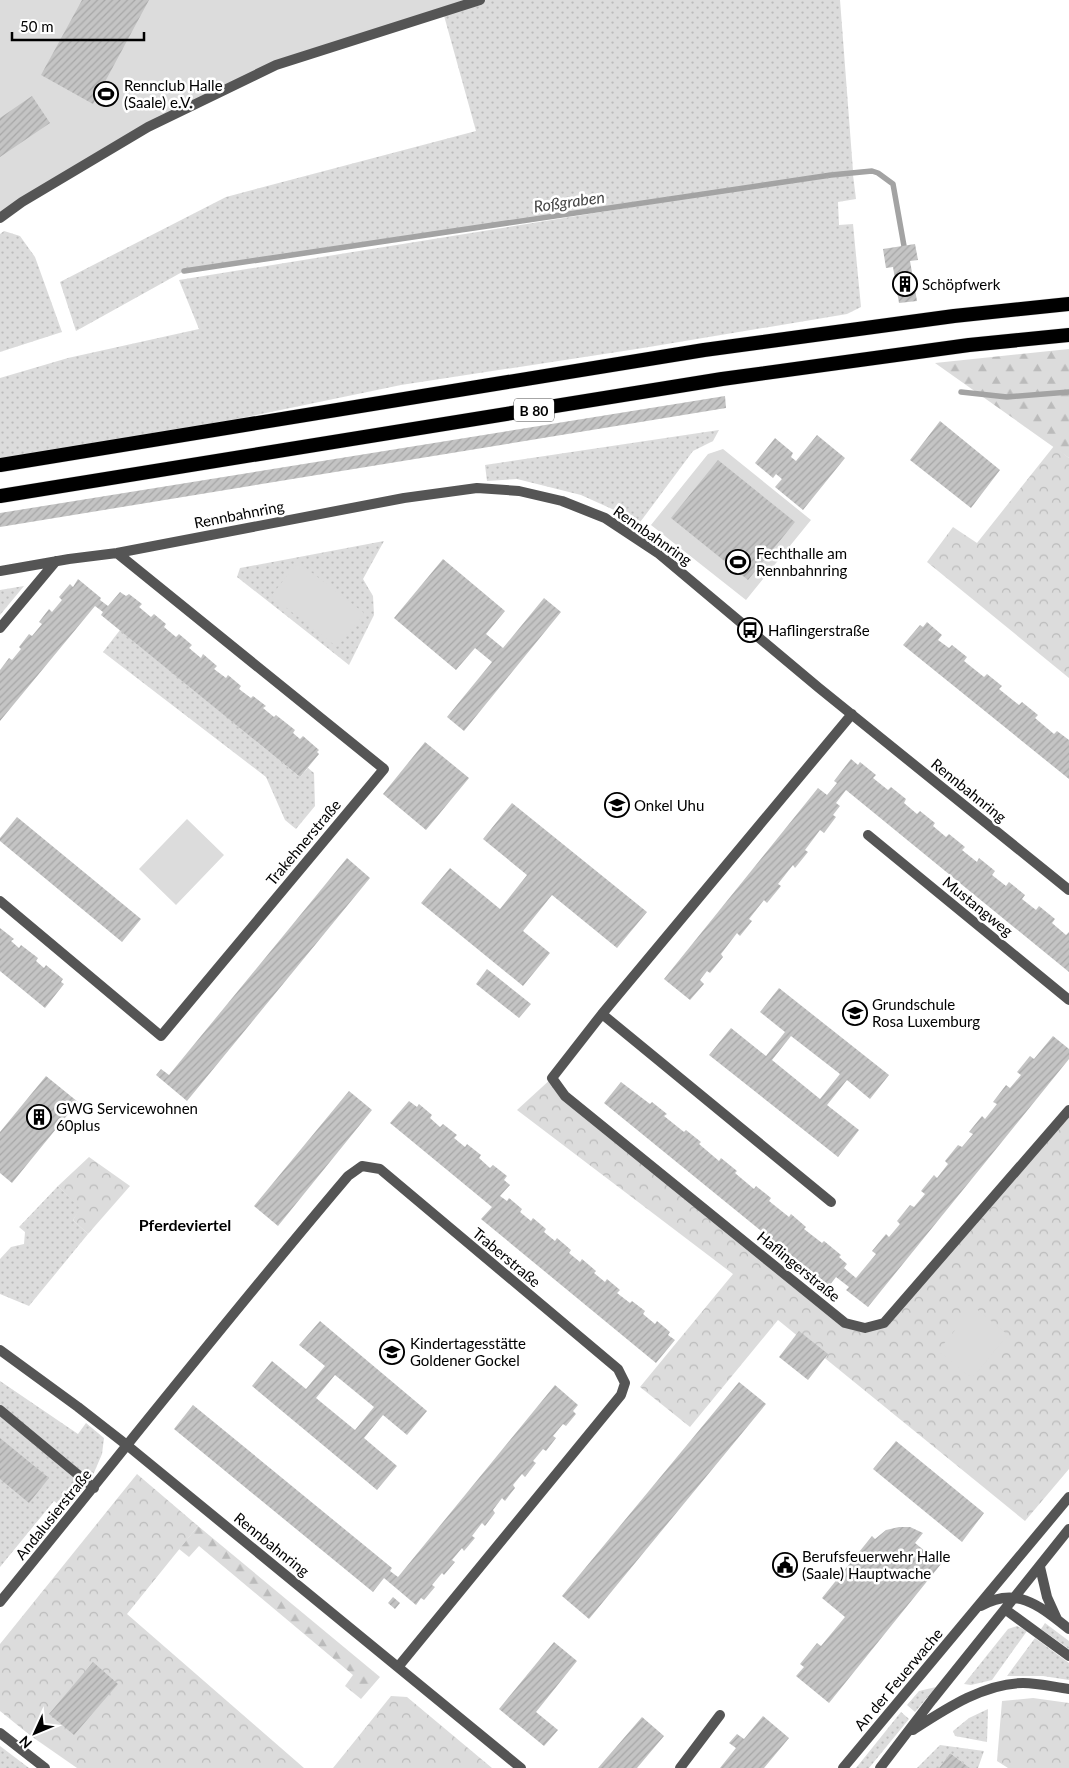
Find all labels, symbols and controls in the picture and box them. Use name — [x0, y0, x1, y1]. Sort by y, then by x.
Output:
scale bar — [12, 10, 145, 42]
text: 50 m — [20, 17, 54, 35]
place label: Rennclub Halle (Saale) e.V. — [124, 76, 223, 111]
sports icon: Rennclub Halle (Saale) e.V. — [93, 81, 119, 107]
water label: Roßgraben — [532, 187, 606, 215]
building icon: Schöpfwerk — [892, 271, 918, 297]
place label: Schöpfwerk — [922, 275, 1001, 293]
road number: B 80 — [514, 398, 554, 422]
street label: Rennbahnring — [192, 496, 286, 532]
street label: Rennbahnring — [610, 501, 696, 569]
place label: Fechthalle am Rennbahnring — [756, 544, 848, 579]
sports icon: Fechthalle am Rennbahnring — [725, 549, 751, 575]
bus stop icon: Haflingerstraße — [737, 617, 763, 643]
place label: Haflingerstraße — [768, 621, 870, 639]
street label: Rennbahnring — [928, 754, 1010, 826]
school or university icon: Onkel Uhu — [604, 792, 630, 818]
street label: Trakehnerstraße — [262, 795, 344, 889]
place label: Onkel Uhu — [634, 796, 704, 814]
street label: Mustangweg — [939, 872, 1017, 940]
place label: Grundschule Rosa Luxemburg — [872, 995, 980, 1030]
school or university icon: Grundschule Rosa Luxemburg — [842, 1000, 868, 1026]
place label: GWG Servicewohnen 60plus — [56, 1099, 198, 1134]
building icon: GWG Servicewohnen 60plus — [26, 1104, 52, 1130]
district label: Pferdeviertel — [139, 1215, 231, 1234]
street label: Traberstraße — [469, 1223, 545, 1291]
street label: Haflingerstraße — [754, 1227, 844, 1305]
place label: Kindertagesstätte Goldener Gockel — [410, 1334, 526, 1369]
school or university icon: Kindertagesstätte Goldener Gockel — [379, 1339, 405, 1365]
street label: Andalusierstraße — [11, 1465, 95, 1563]
street label: Rennbahnring — [231, 1508, 313, 1580]
place label: Berufsfeuerwehr Halle (Saale) Hauptwache — [802, 1547, 950, 1582]
public building icon: Berufsfeuerwehr Halle (Saale) Hauptwache — [772, 1552, 798, 1578]
street label: An der Feuerwache — [850, 1624, 946, 1734]
north arrow — [10, 1708, 60, 1758]
text: N — [15, 1733, 35, 1752]

